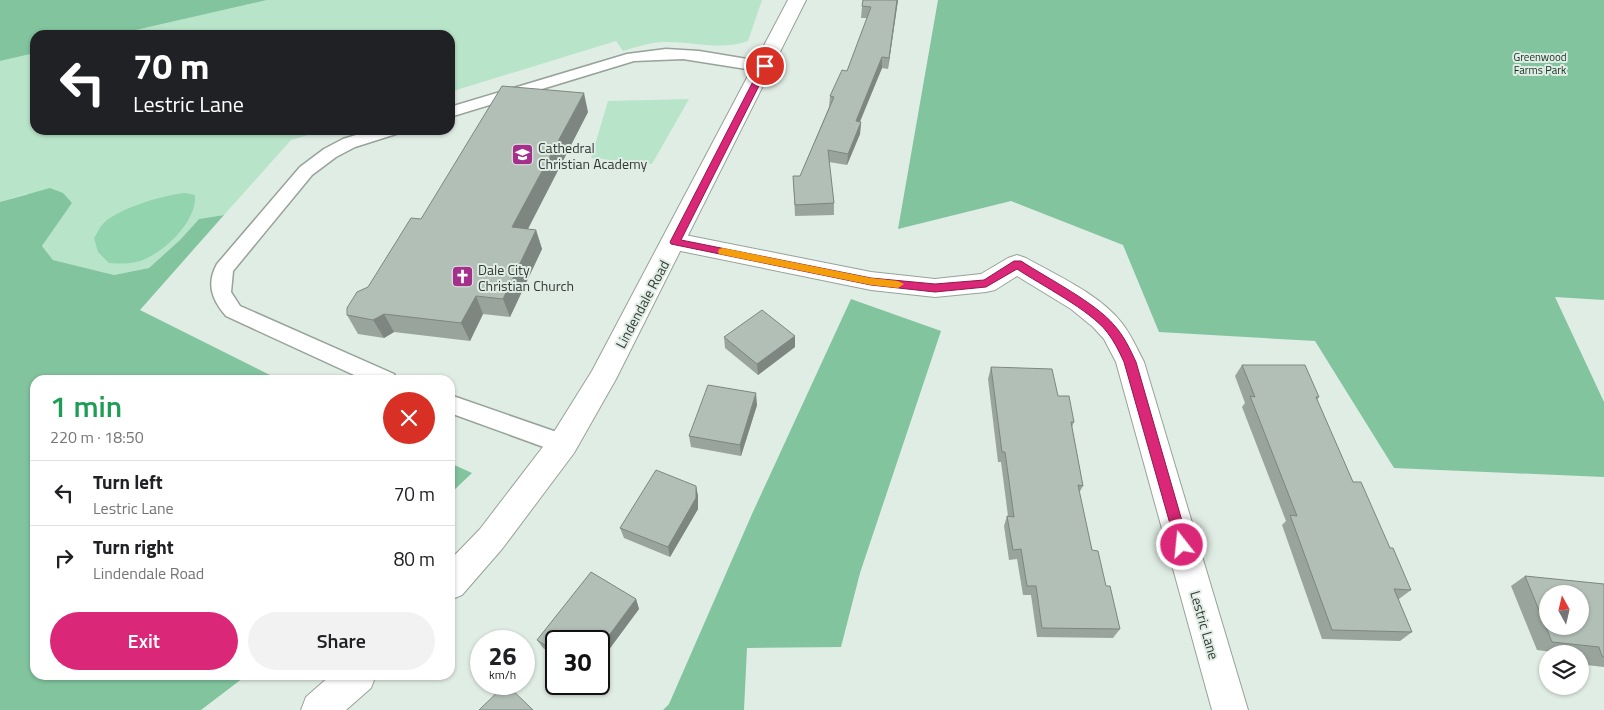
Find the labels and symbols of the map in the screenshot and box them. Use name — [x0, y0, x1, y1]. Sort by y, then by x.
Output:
pin — [744, 45, 786, 87]
park label: Greenwood Farms Park — [1513, 49, 1567, 78]
place label: Cathedral Christian Academy — [538, 137, 648, 174]
school or university icon: Cathedral Christian Academy — [510, 143, 534, 167]
street label: Lindendale Road — [610, 256, 674, 352]
place label: Dale City Christian Church — [478, 259, 574, 296]
church icon: Dale City Christian Church — [450, 265, 474, 289]
position arrow — [1155, 518, 1207, 570]
north arrow — [1539, 585, 1589, 635]
street label: Lestric Lane — [1185, 588, 1225, 662]
speed limit sign: 30 — [545, 630, 610, 695]

